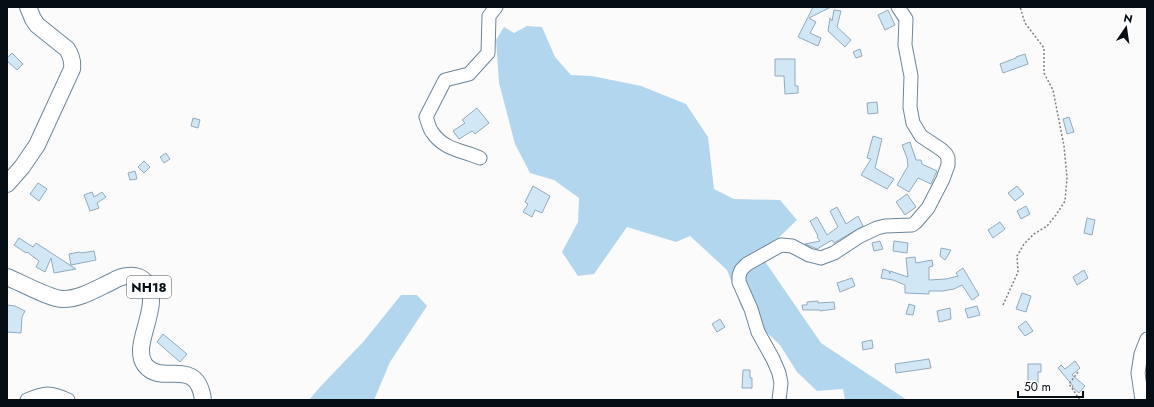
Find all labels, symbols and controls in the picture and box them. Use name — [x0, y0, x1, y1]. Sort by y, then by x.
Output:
north arrow — [1106, 8, 1146, 48]
text: N — [1122, 9, 1134, 27]
road number: NH18 — [127, 276, 171, 298]
scale bar — [1018, 373, 1083, 399]
text: 50 m — [1024, 378, 1051, 396]

